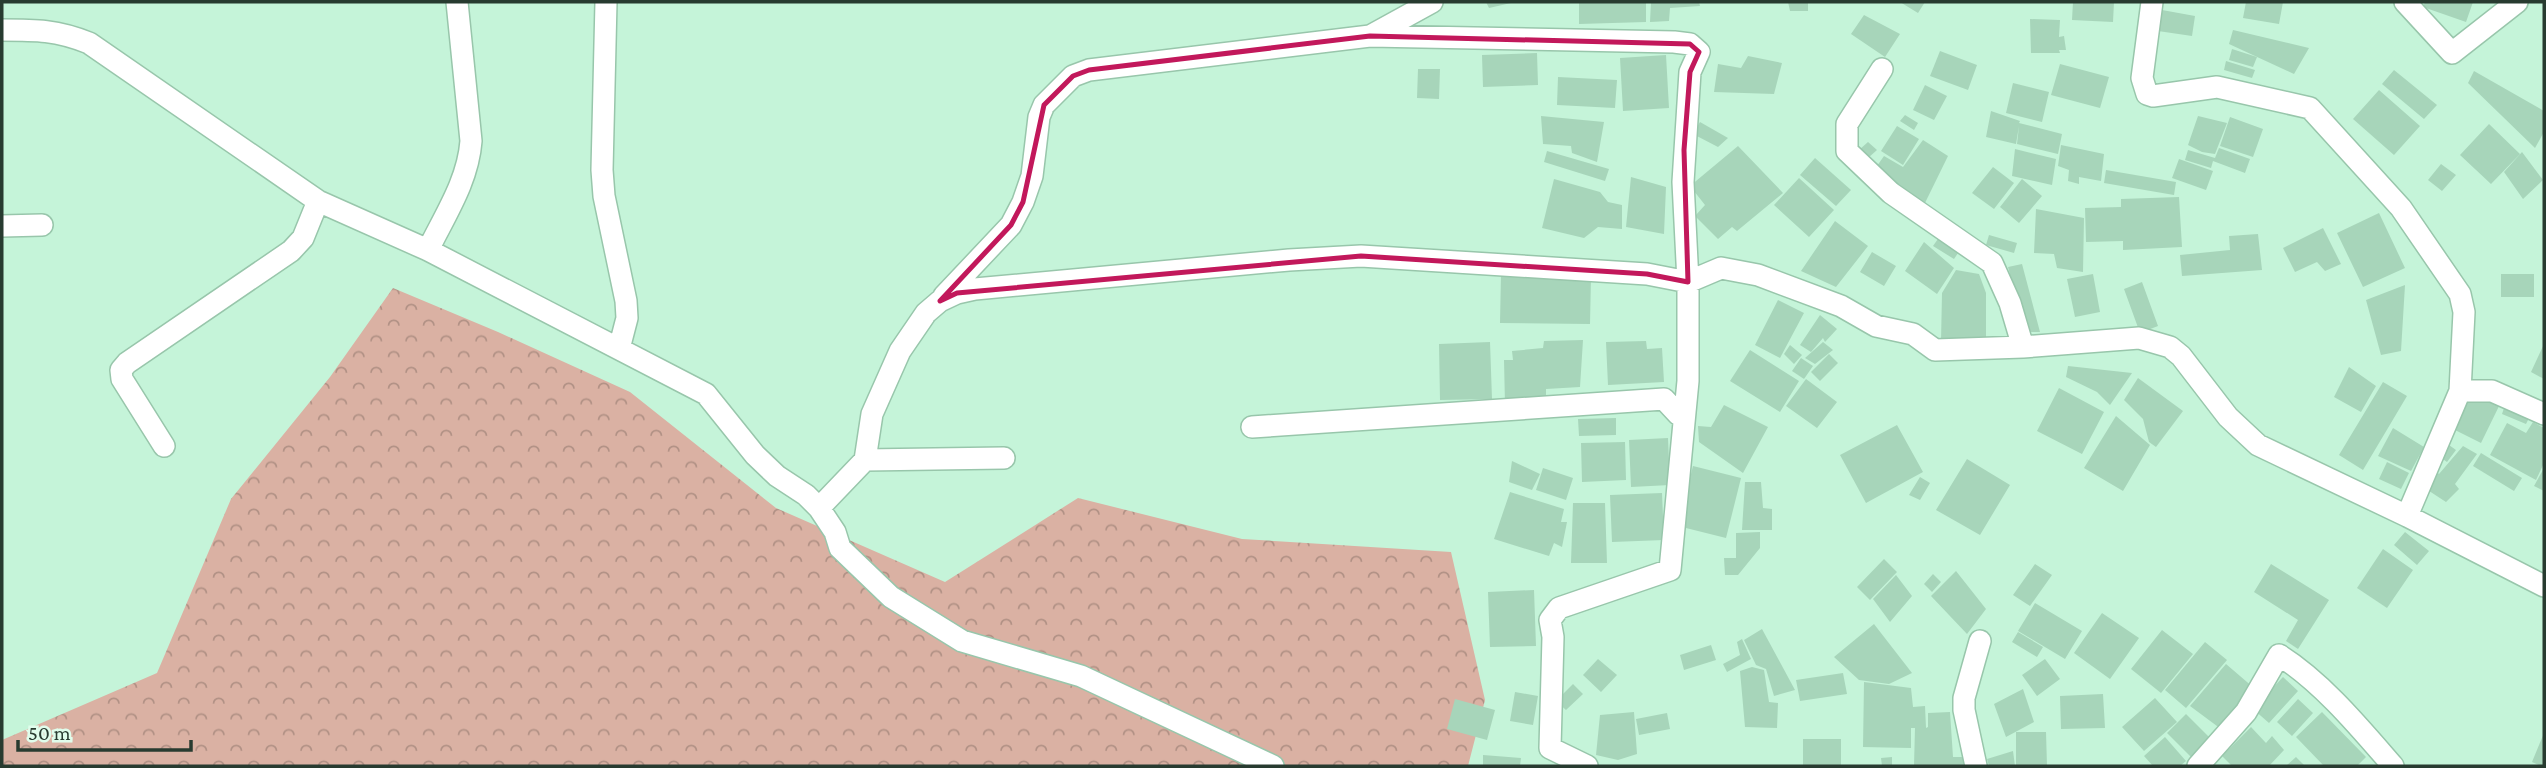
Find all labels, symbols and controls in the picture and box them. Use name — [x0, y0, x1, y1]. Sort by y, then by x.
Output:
scale bar — [18, 708, 191, 752]
text: 50 m — [28, 721, 71, 745]

